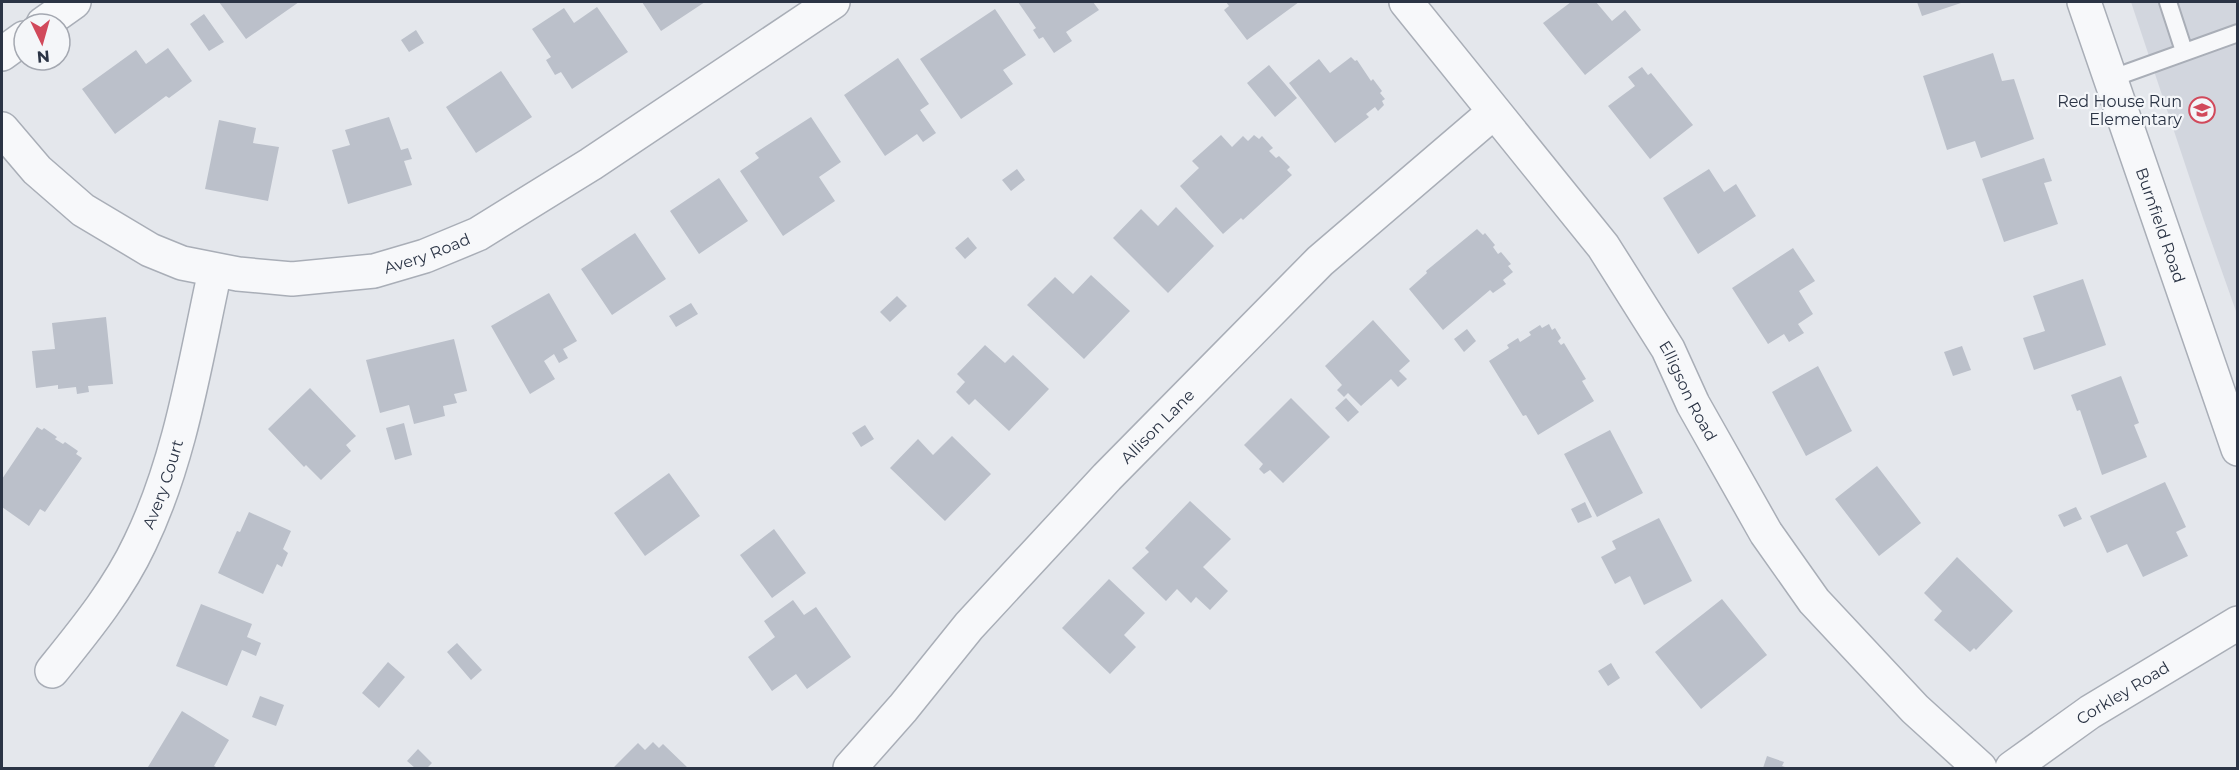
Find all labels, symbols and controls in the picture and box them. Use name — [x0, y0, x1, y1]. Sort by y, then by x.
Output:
north arrow — [12, 12, 72, 72]
text: N — [36, 46, 51, 66]
place label: Red House Run Elementary — [2057, 92, 2182, 129]
school or university icon: Red House Run Elementary — [2187, 95, 2217, 125]
street label: Burnfield Road — [2132, 165, 2190, 285]
street label: Avery Road — [382, 229, 473, 277]
street label: Elligson Road — [1656, 337, 1721, 444]
street label: Allison Lane — [1117, 385, 1198, 467]
street label: Avery Court — [138, 437, 187, 532]
street label: Corkley Road — [2072, 657, 2173, 728]

